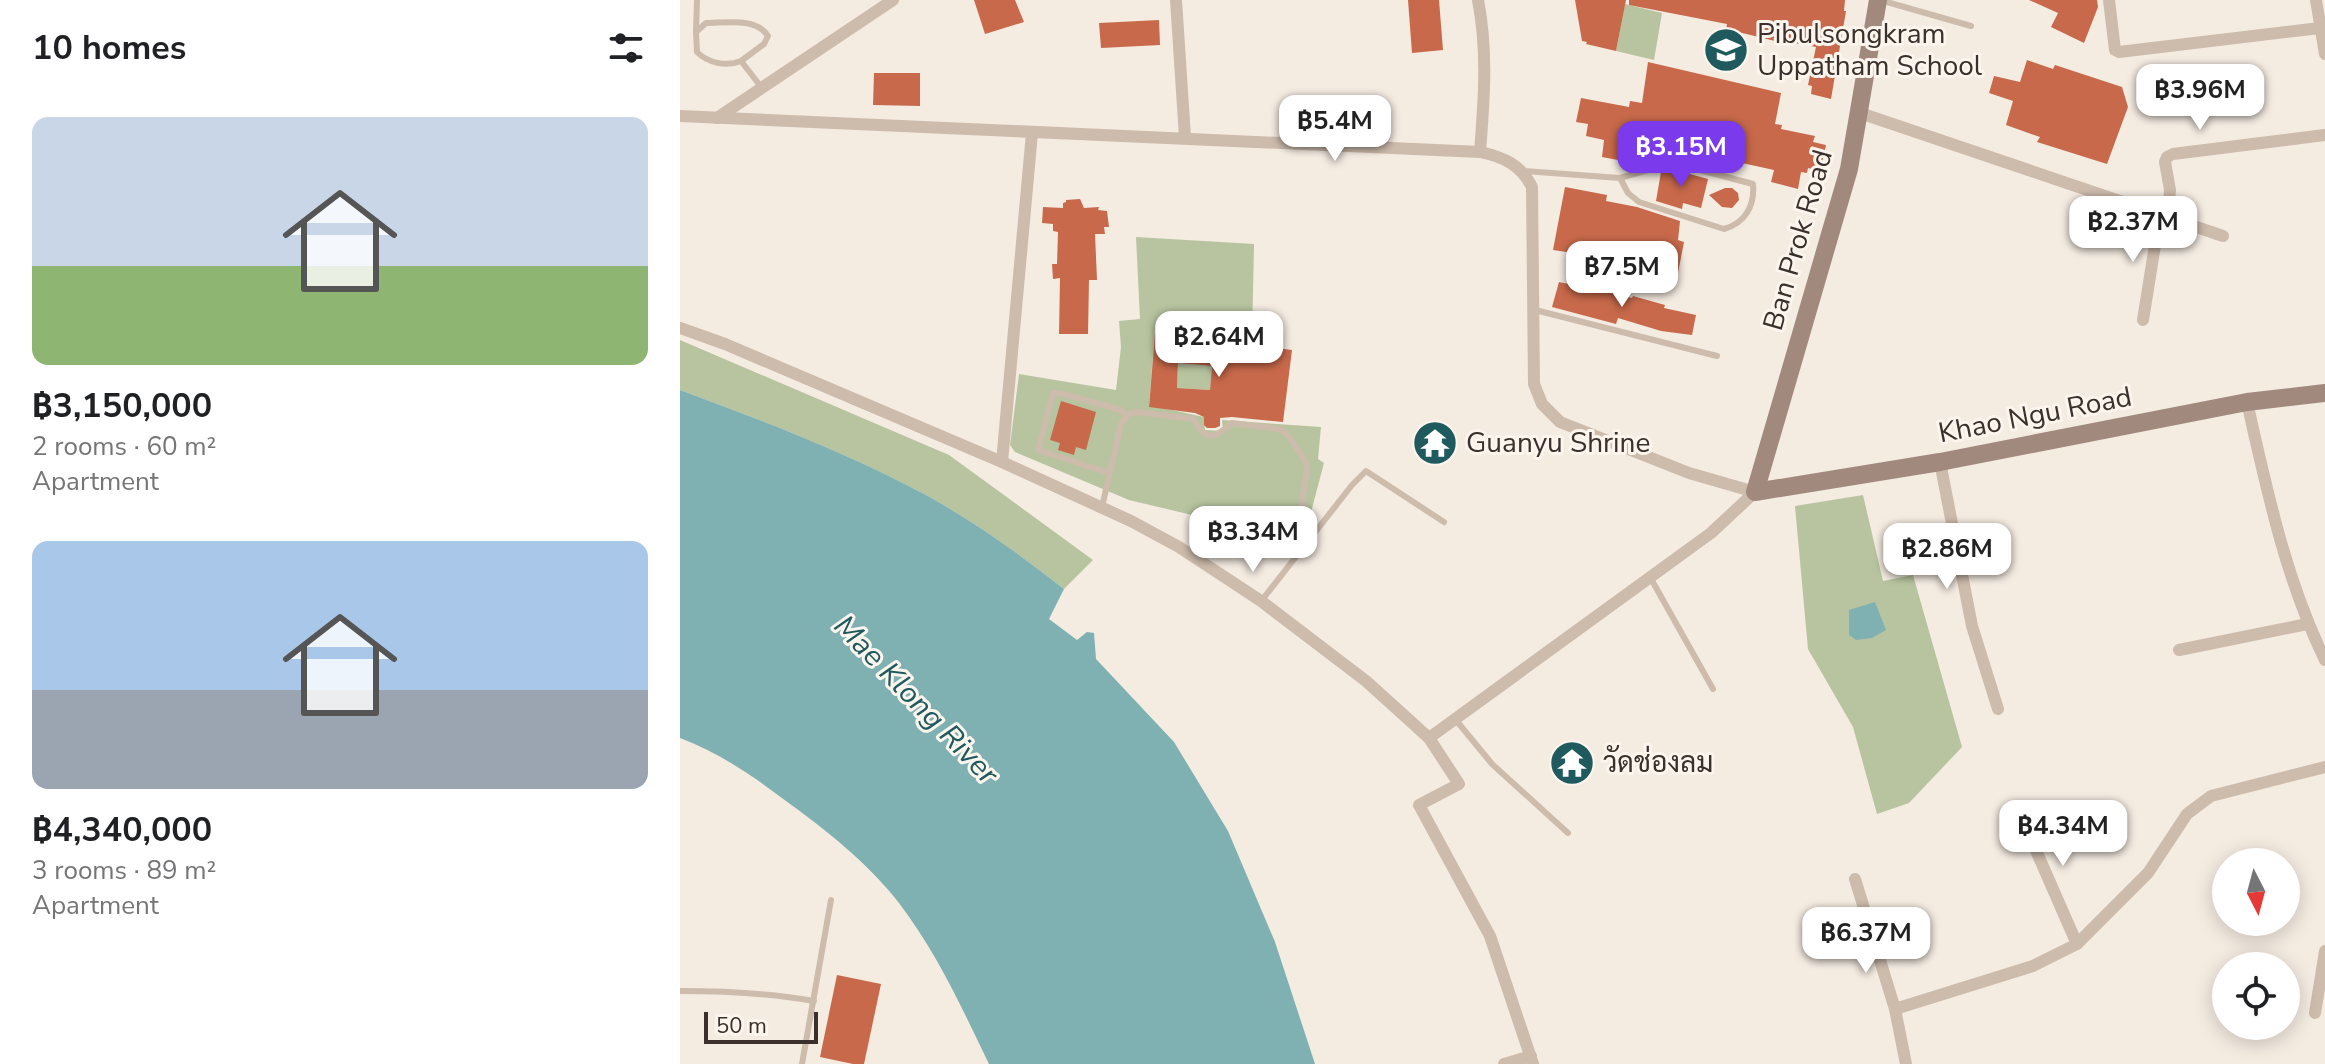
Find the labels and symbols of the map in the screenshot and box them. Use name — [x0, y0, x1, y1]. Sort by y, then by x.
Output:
place label: Pibulsongkram Uppatham School — [1757, 15, 1983, 85]
school or university icon: Pibulsongkram Uppatham School — [1702, 26, 1750, 74]
pin: ฿3.96M — [2135, 64, 2265, 132]
pin: ฿5.4M — [1279, 95, 1391, 163]
pin: ฿3.15M — [1616, 121, 1746, 189]
street label: Ban Prok Road — [1754, 145, 1842, 335]
pin: ฿2.37M — [2068, 196, 2198, 264]
pin: ฿7.5M — [1566, 241, 1678, 309]
pin: ฿2.64M — [1154, 311, 1284, 379]
street label: Khao Ngu Road — [1935, 378, 2135, 452]
temple icon: Guanyu Shrine — [1411, 419, 1459, 467]
place label: Guanyu Shrine — [1466, 424, 1650, 462]
pin: ฿3.34M — [1188, 506, 1318, 574]
pin: ฿2.86M — [1882, 523, 2012, 591]
water label: Mae Klong River — [825, 606, 1008, 795]
temple icon: วัดช่องลม — [1548, 739, 1596, 787]
place label: วัดช่องลม — [1603, 744, 1713, 782]
pin: ฿4.34M — [1998, 800, 2128, 868]
north arrow — [2212, 848, 2300, 936]
pin: ฿6.37M — [1801, 907, 1931, 975]
scale bar — [704, 1008, 818, 1044]

